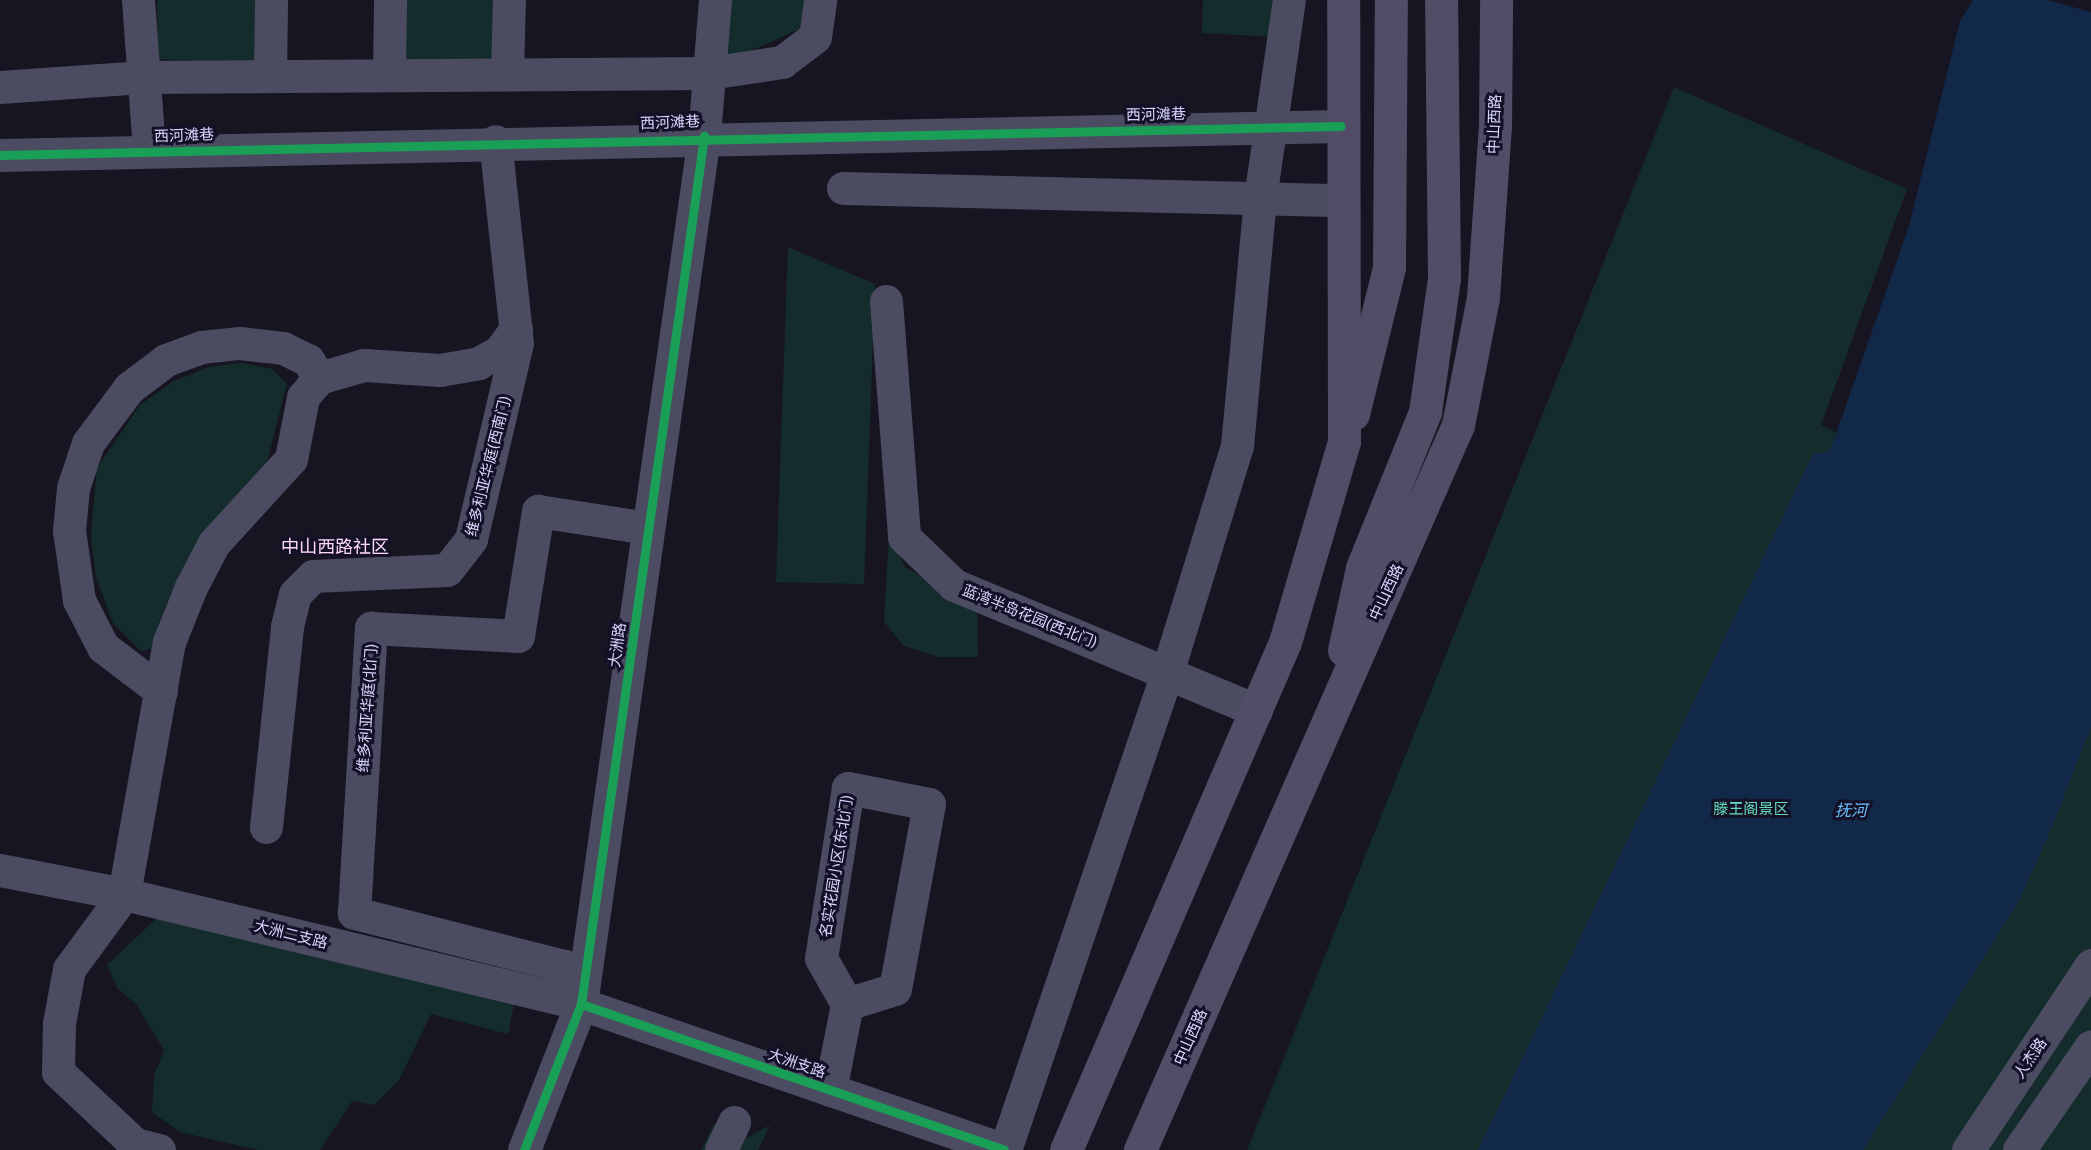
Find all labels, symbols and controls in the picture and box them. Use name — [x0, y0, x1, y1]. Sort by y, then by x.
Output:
street label: 中山西路 — [1484, 94, 1504, 154]
street label: 西河滩巷 — [1126, 104, 1186, 124]
street label: 西河滩巷 — [640, 112, 700, 132]
street label: 西河滩巷 — [154, 125, 214, 145]
street label: 维多利亚华庭(西南门) — [462, 394, 514, 538]
district label: 中山西路社区 — [281, 536, 389, 558]
street label: 中山西路 — [1365, 561, 1407, 623]
street label: 蓝湾半岛花园(西北门) — [960, 581, 1100, 651]
street label: 大洲路 — [605, 621, 629, 669]
street label: 维多利亚华庭(北门) — [354, 643, 380, 773]
street label: 名实花园小区(东北门) — [816, 793, 856, 939]
park label: 滕王阁景区 — [1714, 800, 1788, 818]
water label: 抚河 — [1835, 801, 1867, 821]
street label: 大洲二支路 — [252, 916, 330, 952]
street label: 中山西路 — [1170, 1006, 1210, 1068]
street label: 人杰路 — [2010, 1034, 2050, 1082]
street label: 大洲支路 — [766, 1045, 828, 1081]

